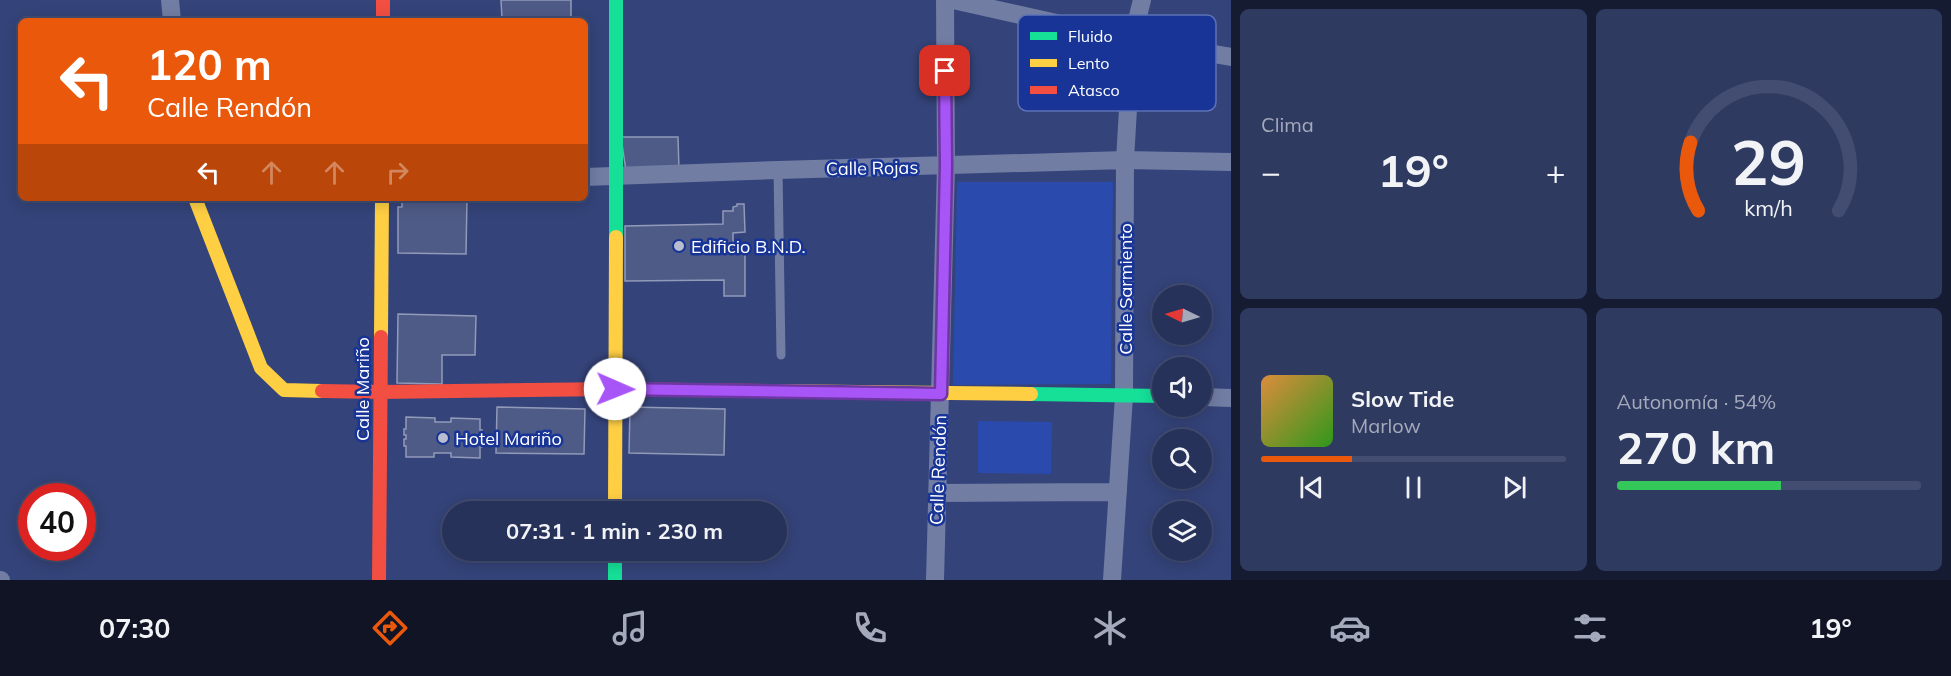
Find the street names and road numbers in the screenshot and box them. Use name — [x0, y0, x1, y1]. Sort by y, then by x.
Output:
street label: Calle Rojas — [826, 156, 918, 180]
street label: Calle Sarmiento — [1114, 223, 1137, 355]
street label: Calle Mariño — [351, 337, 374, 441]
street label: Calle Rendón — [925, 415, 951, 525]

